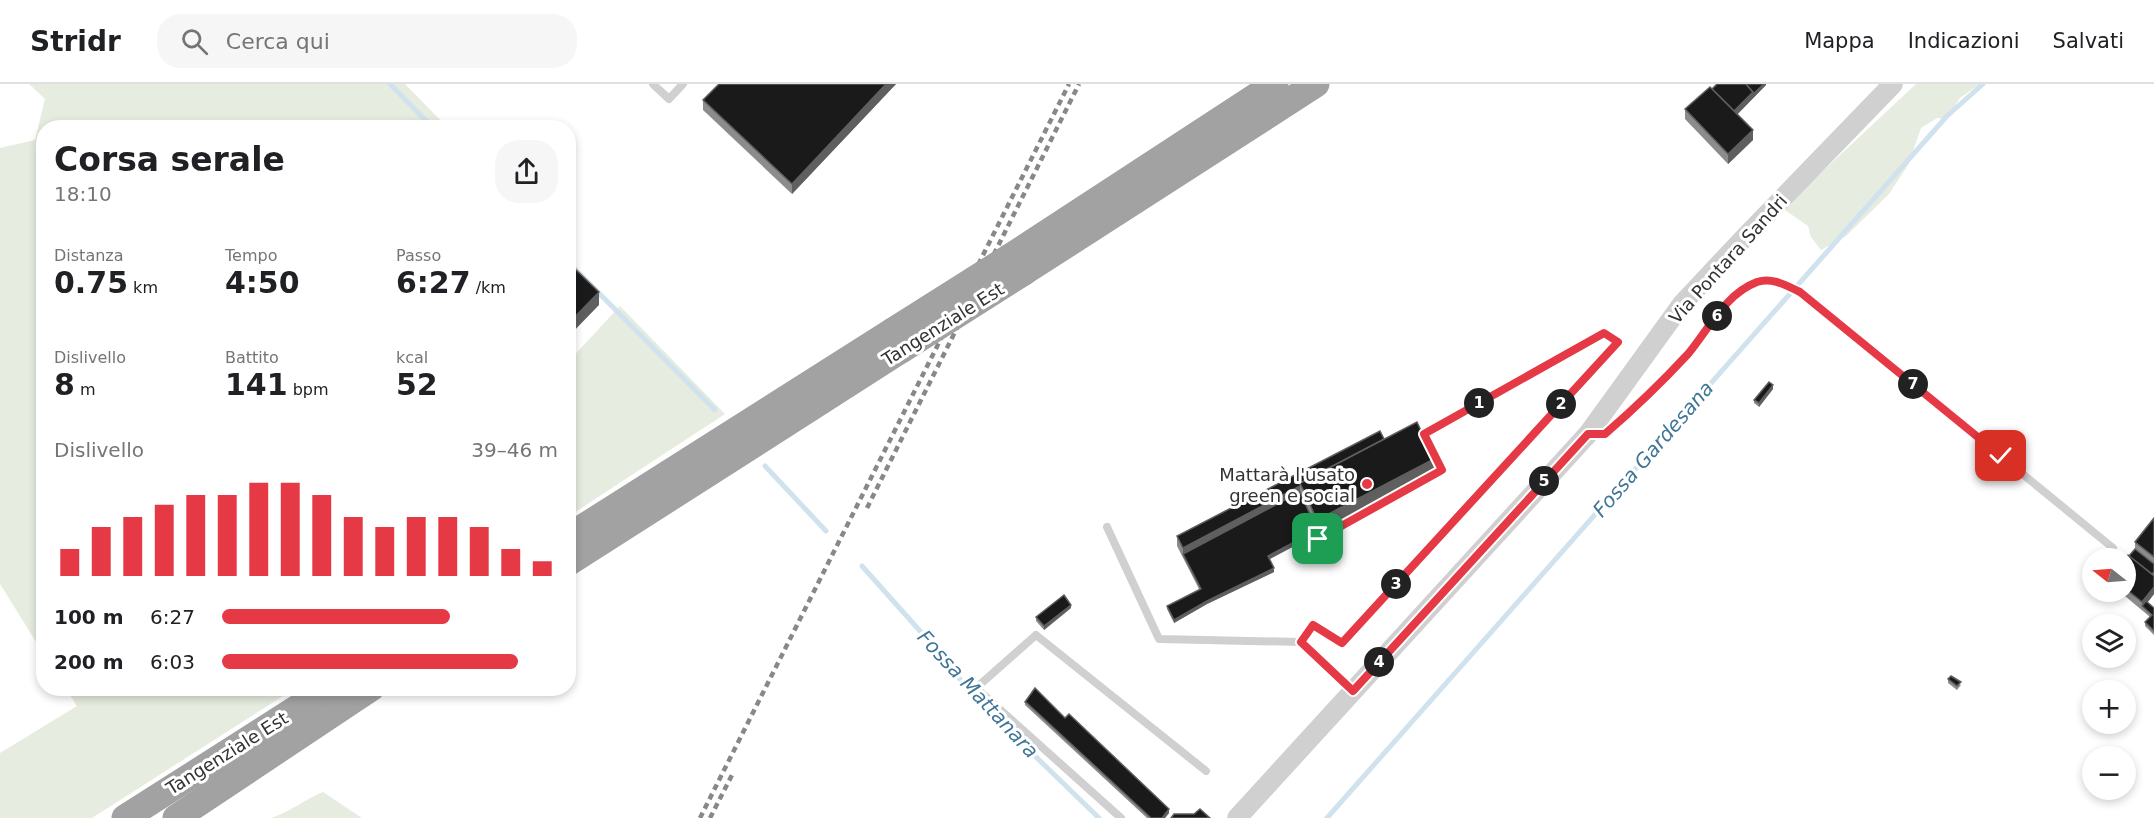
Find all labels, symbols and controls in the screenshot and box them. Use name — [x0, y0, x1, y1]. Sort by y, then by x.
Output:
search box — [157, 14, 577, 68]
text: Stridr — [30, 25, 121, 58]
icon: search — [178, 25, 211, 58]
text: Cerca qui — [226, 29, 330, 54]
text: Mappa — [1804, 29, 1875, 53]
text: Indicazioni — [1908, 29, 2020, 53]
text: Salvati — [2053, 29, 2124, 53]
text: Corsa serale — [54, 140, 285, 179]
button: share — [495, 140, 558, 203]
text: 18:10 — [54, 182, 112, 206]
street label: Via Pontara Sandri — [1665, 190, 1791, 328]
text: Distanza — [54, 246, 124, 265]
text: Tempo — [225, 246, 277, 265]
text: Passo — [396, 246, 441, 265]
text: 0.75 — [54, 265, 128, 300]
text: 4:50 — [225, 265, 300, 300]
text: 6:27 — [396, 265, 471, 300]
text: km — [128, 278, 158, 297]
text: /km — [471, 278, 506, 297]
street label: Tangenziale Est — [877, 278, 1008, 370]
pin: 6 — [1702, 301, 1732, 331]
text: 6 — [1711, 306, 1723, 325]
text: Dislivello — [54, 348, 126, 367]
text: Battito — [225, 348, 279, 367]
text: kcal — [396, 348, 428, 367]
text: 8 — [54, 367, 75, 402]
text: 141 — [225, 367, 288, 402]
text: 52 — [396, 367, 438, 402]
pin: 7 — [1898, 369, 1928, 399]
text: 7 — [1907, 374, 1919, 393]
water label: Fossa Gardesana — [1588, 376, 1718, 522]
text: m — [75, 380, 96, 399]
text: bpm — [288, 380, 329, 399]
pin: 1 — [1464, 388, 1494, 418]
pin: 2 — [1546, 389, 1576, 419]
text: 1 — [1473, 393, 1485, 412]
text: 2 — [1555, 394, 1567, 413]
pin — [1975, 430, 2026, 481]
text: Dislivello — [54, 438, 144, 462]
text: 39–46 m — [471, 438, 558, 462]
icon: check — [1984, 439, 2017, 472]
place label: Mattarà l'usato green e social — [1219, 464, 1355, 506]
pin: 5 — [1529, 466, 1559, 496]
text: 5 — [1538, 471, 1550, 490]
marker: Mattarà l'usato green e social — [1360, 477, 1374, 491]
pin — [1292, 513, 1343, 564]
icon: arrive — [1301, 522, 1334, 555]
north arrow — [2082, 548, 2136, 602]
map controls — [2082, 548, 2136, 800]
pin: 3 — [1381, 569, 1411, 599]
text: 3 — [1390, 574, 1402, 593]
text: 100 m — [54, 605, 124, 629]
text: 6:27 — [150, 605, 195, 629]
button: layers — [2082, 614, 2136, 668]
water label: Fossa Mattanara — [913, 625, 1043, 763]
pin: 4 — [1364, 647, 1394, 677]
text: 200 m — [54, 650, 124, 674]
text: 6:03 — [150, 650, 195, 674]
text: 4 — [1373, 652, 1385, 671]
button: + — [2082, 680, 2136, 734]
street label: Tangenziale Est — [161, 707, 292, 799]
button: − — [2082, 746, 2136, 800]

